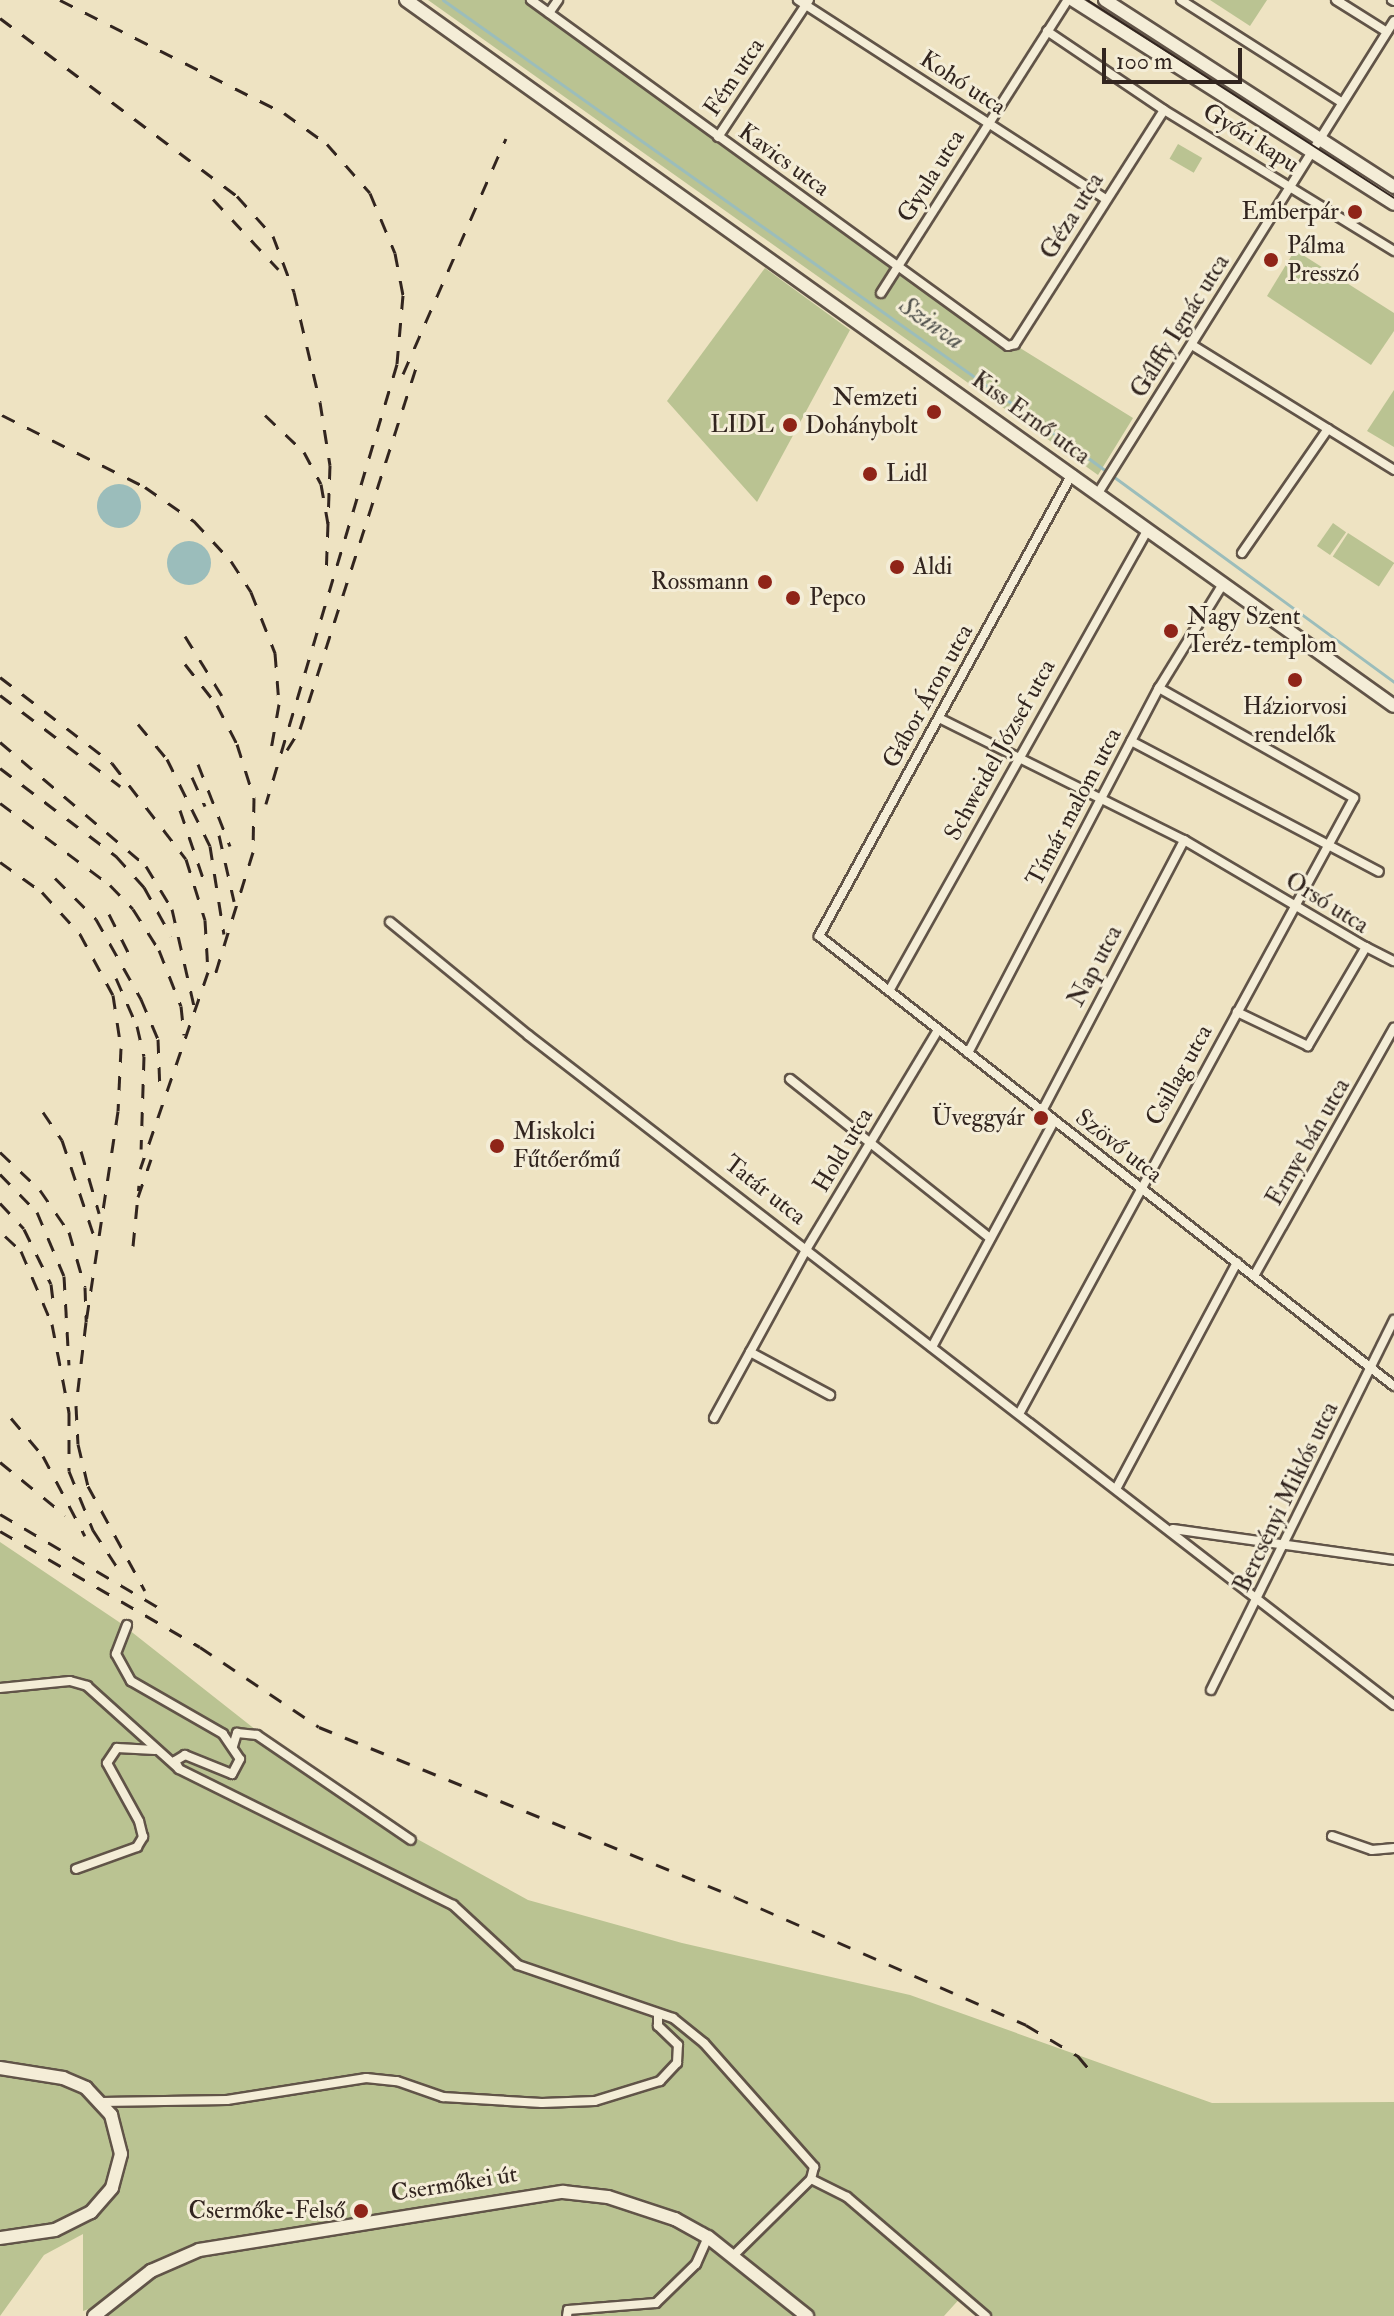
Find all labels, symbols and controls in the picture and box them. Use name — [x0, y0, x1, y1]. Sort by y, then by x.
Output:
scale bar — [1106, 32, 1246, 82]
street label: Fém utca — [698, 33, 770, 121]
street label: Kohó utca — [915, 45, 1011, 121]
text: 100 m — [1116, 46, 1173, 77]
street label: Győri kapu — [1198, 97, 1304, 179]
street label: Kavics utca — [733, 117, 835, 203]
street label: Gyula utca — [891, 124, 971, 228]
street label: Géza utca — [1034, 168, 1110, 264]
place label: Emberpár — [1242, 198, 1339, 226]
marker: Emberpár — [1346, 203, 1364, 221]
place label: Pálma Presszó — [1287, 232, 1359, 288]
street label: Gálffy Ignác utca — [1124, 249, 1236, 403]
marker: Pálma Presszó — [1262, 251, 1280, 269]
water label: Szinva — [893, 291, 969, 357]
street label: Kiss Ernő utca — [966, 365, 1096, 471]
place label: Nemzeti Dohánybolt — [805, 384, 918, 440]
marker: Nemzeti Dohánybolt — [925, 403, 943, 421]
place label: LIDL — [710, 411, 774, 439]
marker: LIDL — [781, 416, 799, 434]
place label: Lidl — [886, 460, 928, 488]
marker: Lidl — [861, 465, 879, 483]
place label: Aldi — [913, 553, 952, 581]
marker: Aldi — [888, 558, 906, 576]
place label: Rossmann — [651, 568, 749, 596]
marker: Rossmann — [756, 573, 774, 591]
place label: Pepco — [809, 584, 866, 612]
marker: Pepco — [784, 589, 802, 607]
place label: Nagy Szent Teréz-templom — [1187, 603, 1337, 659]
street label: Gábor Áron utca — [877, 619, 979, 773]
marker: Nagy Szent Teréz-templom — [1162, 622, 1180, 640]
street label: Schweidel József utca — [938, 654, 1062, 846]
marker: Háziorvosi rendelők — [1286, 671, 1304, 689]
place label: Háziorvosi rendelők — [1243, 693, 1347, 749]
street label: Tímár malom utca — [1020, 723, 1128, 891]
street label: Orsó utca — [1280, 866, 1374, 940]
street label: Nap utca — [1062, 921, 1128, 1011]
street label: Csillag utca — [1140, 1020, 1218, 1130]
street label: Ernye bán utca — [1260, 1073, 1356, 1211]
street label: Hold utca — [807, 1103, 879, 1197]
street label: Szövő utca — [1070, 1103, 1168, 1189]
place label: Üveggyár — [932, 1104, 1025, 1132]
marker: Üveggyár — [1032, 1109, 1050, 1127]
place label: Miskolci Fűtőerőmű — [513, 1118, 620, 1174]
marker: Miskolci Fűtőerőmű — [488, 1137, 506, 1155]
street label: Tatár utca — [718, 1149, 812, 1231]
street label: Bercsényi Miklós utca — [1227, 1397, 1345, 1597]
street label: Csermőkei út — [389, 2160, 519, 2208]
place label: Csermőke-Felső — [188, 2197, 345, 2225]
marker: Csermőke-Felső — [352, 2202, 370, 2220]

